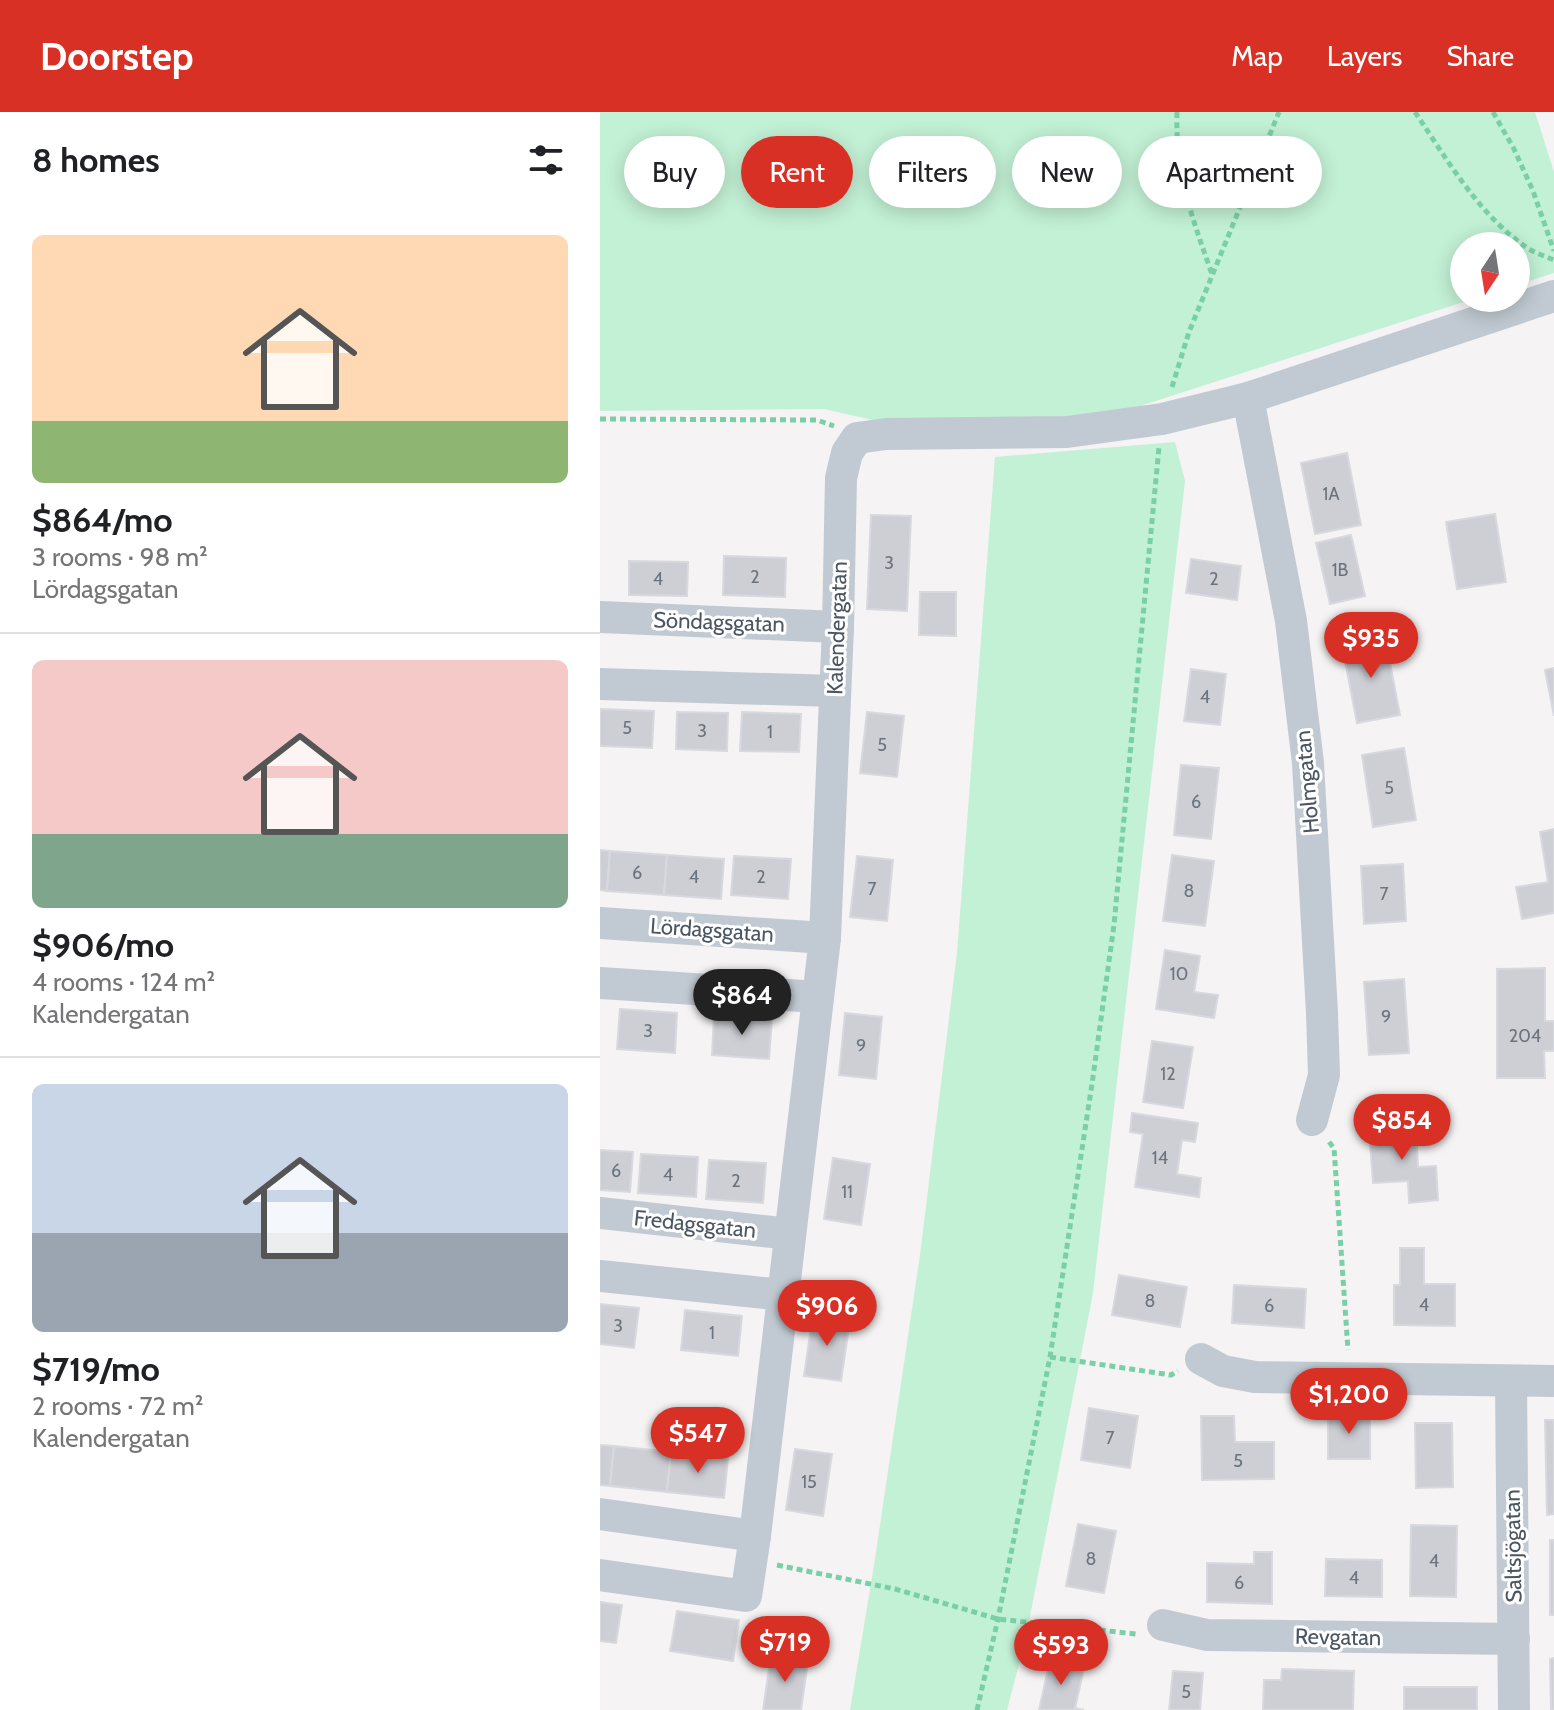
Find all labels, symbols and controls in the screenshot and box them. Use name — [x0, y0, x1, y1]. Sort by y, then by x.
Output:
text: Doorstep — [40, 33, 193, 80]
text: Map — [1231, 39, 1283, 73]
text: Layers — [1327, 39, 1402, 73]
text: Share — [1446, 39, 1514, 73]
chip: Buy — [624, 136, 725, 208]
chip: Rent — [741, 136, 853, 208]
chip: Filters — [869, 136, 996, 208]
chip: New — [1012, 136, 1122, 208]
chip: Apartment — [1138, 136, 1322, 208]
icon: filters — [524, 138, 568, 182]
text: 8 homes — [32, 139, 160, 181]
north arrow — [1450, 232, 1530, 312]
map controls — [1450, 232, 1530, 312]
icon: home — [228, 287, 372, 431]
house number: 1A — [1323, 483, 1339, 505]
text: $864/mo — [32, 499, 173, 541]
text: 3 rooms · 98 m² — [32, 541, 208, 573]
house number: 3 — [884, 552, 894, 574]
house number: 1B — [1332, 559, 1349, 581]
street label: Kalendergatan — [821, 561, 853, 695]
house number: 2 — [750, 566, 760, 588]
house number: 4 — [653, 568, 663, 590]
house number: 2 — [1209, 568, 1219, 590]
text: Lördagsgatan — [32, 573, 179, 605]
street label: Söndagsgatan — [653, 606, 785, 638]
pin: $935 — [1324, 612, 1418, 680]
text: $935 — [1342, 622, 1400, 654]
house number: 4 — [1200, 686, 1210, 708]
icon: home — [228, 712, 372, 856]
house number: 5 — [622, 717, 632, 739]
house number: 3 — [697, 720, 707, 742]
house number: 1 — [767, 721, 773, 743]
street label: Holmgatan — [1289, 729, 1325, 835]
house number: 5 — [877, 734, 887, 756]
house number: 5 — [1384, 777, 1394, 799]
house number: 6 — [1191, 791, 1201, 813]
house number: 6 — [632, 862, 642, 884]
house number: 4 — [689, 866, 699, 888]
house number: 2 — [756, 866, 766, 888]
house number: 7 — [867, 878, 877, 900]
house number: 8 — [1184, 880, 1194, 902]
house number: 7 — [1379, 883, 1389, 905]
street label: Lördagsgatan — [649, 912, 775, 948]
text: $906/mo — [32, 924, 174, 966]
house number: 10 — [1170, 963, 1188, 985]
text: 4 rooms · 124 m² — [32, 966, 215, 998]
pin: $864 — [695, 969, 789, 1037]
text: $864 — [711, 979, 773, 1011]
text: Kalendergatan — [32, 998, 190, 1030]
house number: 9 — [1381, 1006, 1391, 1028]
house number: 3 — [643, 1020, 653, 1042]
house number: 204 — [1509, 1025, 1541, 1047]
house number: 9 — [856, 1035, 866, 1057]
house number: 12 — [1160, 1063, 1176, 1085]
pin: $854 — [1355, 1094, 1449, 1162]
text: $854 — [1372, 1104, 1432, 1136]
icon: home — [228, 1136, 372, 1280]
house number: 14 — [1152, 1147, 1168, 1169]
house number: 6 — [611, 1160, 621, 1182]
house number: 4 — [663, 1164, 673, 1186]
house number: 2 — [731, 1170, 741, 1192]
house number: 11 — [841, 1181, 853, 1203]
street label: Fredagsgatan — [632, 1204, 758, 1244]
pin: $906 — [780, 1280, 874, 1348]
text: $906 — [796, 1290, 858, 1322]
house number: 8 — [1145, 1290, 1155, 1312]
house number: 4 — [1419, 1294, 1429, 1316]
house number: 6 — [1264, 1295, 1274, 1317]
house number: 3 — [613, 1315, 623, 1337]
house number: 1 — [709, 1322, 715, 1344]
text: $719/mo — [32, 1348, 160, 1390]
pin: $1,200 — [1284, 1368, 1414, 1436]
text: $1,200 — [1308, 1378, 1390, 1410]
text: 2 rooms · 72 m² — [32, 1390, 203, 1422]
pin: $547 — [651, 1407, 745, 1475]
text: $547 — [669, 1417, 727, 1449]
text: Kalendergatan — [32, 1422, 190, 1454]
house number: 7 — [1105, 1427, 1115, 1449]
house number: 5 — [1233, 1450, 1243, 1472]
house number: 15 — [801, 1471, 817, 1493]
street label: Saltsjögatan — [1499, 1489, 1527, 1603]
house number: 8 — [1086, 1548, 1096, 1570]
house number: 4 — [1429, 1550, 1439, 1572]
house number: 4 — [1349, 1567, 1359, 1589]
house number: 6 — [1234, 1572, 1244, 1594]
pin: $719 — [738, 1616, 832, 1684]
pin: $593 — [1014, 1619, 1108, 1687]
street label: Revgatan — [1295, 1623, 1381, 1651]
text: $719 — [759, 1626, 811, 1658]
text: $593 — [1032, 1629, 1090, 1661]
house number: 5 — [1181, 1681, 1191, 1703]

